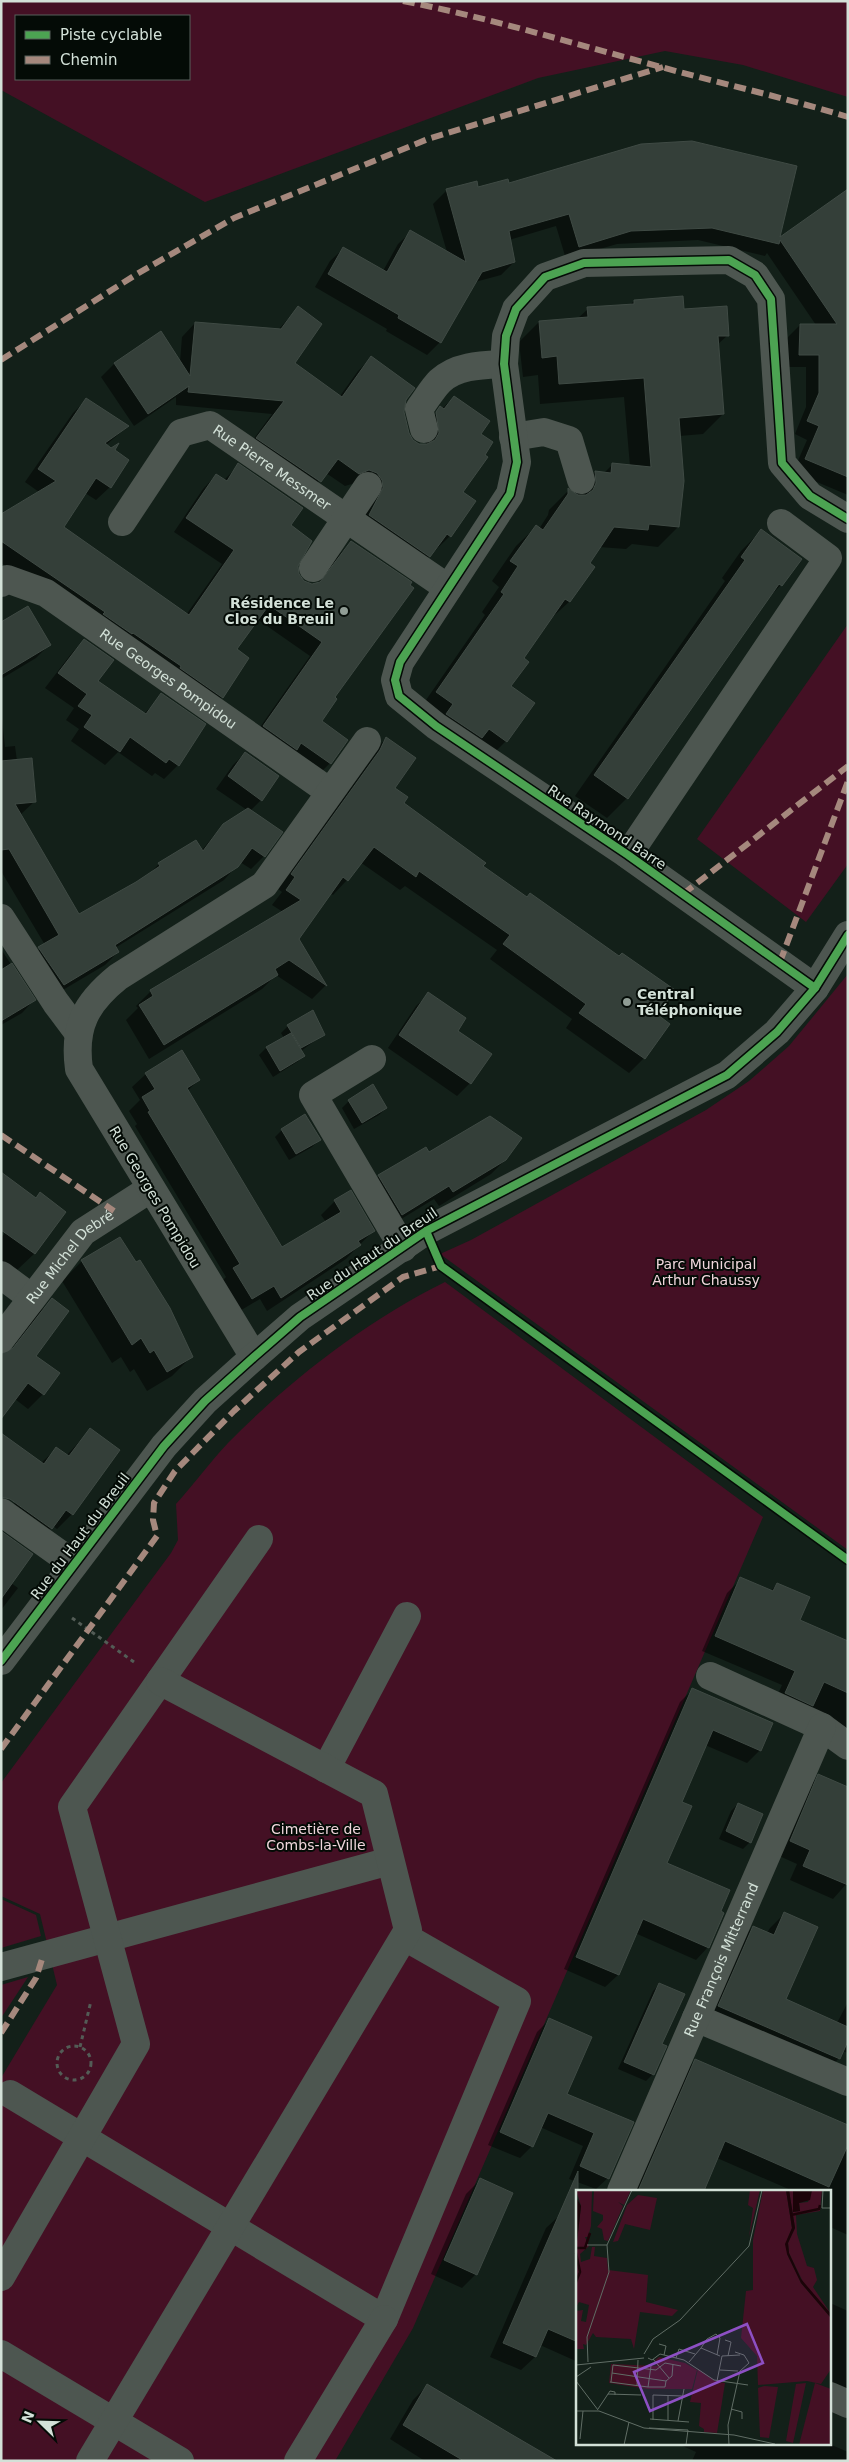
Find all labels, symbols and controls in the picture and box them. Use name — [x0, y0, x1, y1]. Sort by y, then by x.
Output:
legend — [15, 15, 190, 80]
text: Piste cyclable — [60, 26, 162, 44]
text: Chemin — [60, 51, 118, 69]
street label: Rue Pierre Messmer — [210, 422, 334, 513]
place label: Résidence Le Clos du Breuil — [225, 595, 334, 627]
marker: Résidence Le Clos du Breuil — [338, 605, 350, 617]
street label: Rue Georges Pompidou — [97, 625, 240, 732]
street label: Rue Raymond Barre — [545, 781, 669, 873]
place label: Central Téléphonique — [637, 986, 742, 1018]
marker: Central Téléphonique — [621, 996, 633, 1008]
street label: Rue Georges Pompidou — [106, 1123, 204, 1271]
street label: Rue du Haut du Breuil — [304, 1204, 440, 1304]
street label: Rue Michel Debré — [23, 1207, 117, 1307]
park label: Parc Municipal Arthur Chaussy — [652, 1256, 760, 1288]
street label: Rue du Haut du Breuil — [27, 1470, 133, 1602]
park label: Cimetière de Combs-la-Ville — [266, 1821, 366, 1853]
street label: Rue François Mitterrand — [681, 1880, 762, 2039]
inset map — [576, 2190, 832, 2444]
north arrow — [15, 2397, 65, 2447]
text: N — [18, 2408, 38, 2425]

